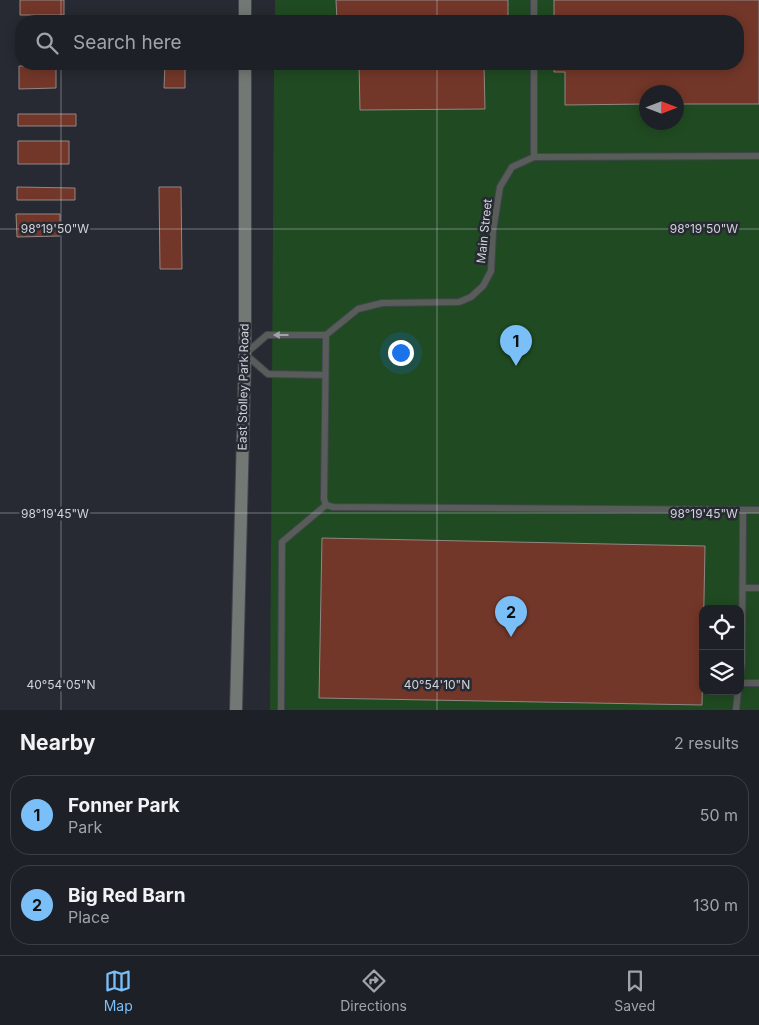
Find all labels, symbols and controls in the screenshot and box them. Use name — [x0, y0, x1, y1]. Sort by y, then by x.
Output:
search box — [15, 15, 744, 70]
icon: search — [33, 29, 61, 57]
text: Search here — [73, 31, 182, 54]
north arrow — [639, 85, 684, 130]
street label: Main Street — [473, 198, 495, 264]
text: 98°19'50"W — [21, 221, 89, 236]
text: 98°19'50"W — [670, 221, 738, 236]
street label: East Stolley Park Road — [234, 323, 252, 451]
pin: 1 — [500, 325, 532, 366]
one-way arrow — [273, 331, 289, 339]
your location — [388, 340, 414, 366]
text: 98°19'45"W — [21, 506, 89, 521]
text: 98°19'45"W — [670, 506, 738, 521]
pin: 2 — [495, 596, 527, 637]
map controls — [699, 605, 744, 695]
button: locate — [699, 605, 744, 650]
button: layers — [699, 650, 744, 695]
text: 40°54'05"N — [27, 677, 95, 692]
text: 40°54'10"N — [404, 677, 470, 692]
text: Nearby — [20, 730, 95, 755]
text: 2 results — [674, 733, 739, 753]
text: Fonner Park — [68, 794, 180, 817]
text: 1 — [34, 805, 40, 825]
text: 50 m — [700, 805, 738, 825]
text: Park — [68, 817, 102, 837]
text: Big Red Barn — [68, 884, 186, 907]
text: 2 — [32, 895, 42, 915]
text: 130 m — [693, 895, 738, 915]
text: Place — [68, 907, 110, 927]
tab: Map — [104, 967, 133, 1014]
tab: Directions — [340, 967, 407, 1014]
tab: Saved — [614, 967, 655, 1014]

